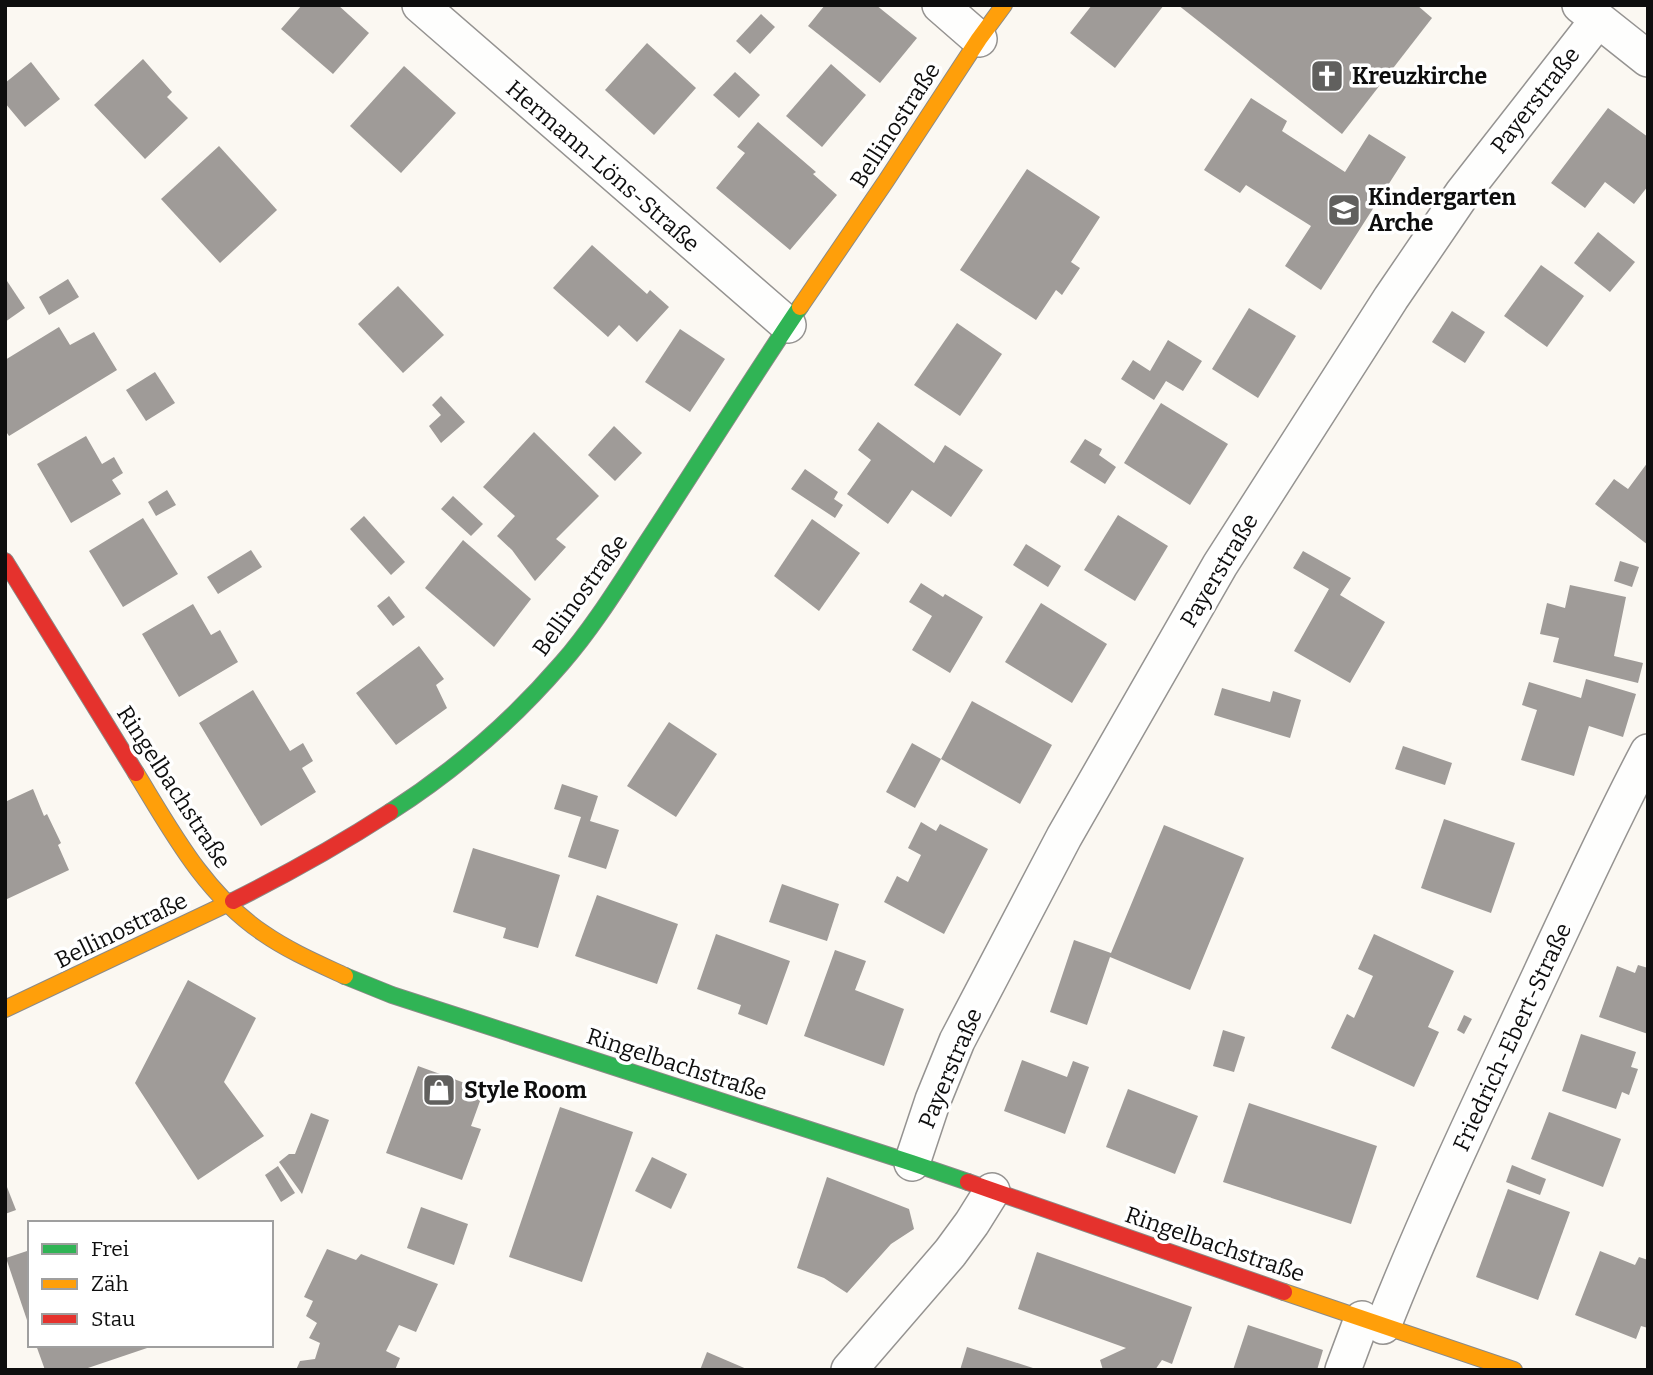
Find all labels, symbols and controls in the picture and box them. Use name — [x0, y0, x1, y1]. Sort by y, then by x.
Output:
street label: Payerstraße — [1485, 41, 1585, 159]
street label: Bellinostraße — [844, 57, 946, 193]
church icon: Kreuzkirche — [1308, 57, 1346, 95]
place label: Kreuzkirche — [1352, 62, 1487, 90]
street label: Hermann-Löns-Straße — [500, 74, 706, 258]
place label: Kindergarten Arche — [1368, 183, 1516, 237]
school or university icon: Kindergarten Arche — [1325, 191, 1363, 229]
street label: Payerstraße — [1174, 508, 1264, 632]
street label: Bellinostraße — [526, 529, 634, 661]
street label: Ringelbachstraße — [111, 700, 237, 874]
street label: Bellinostraße — [50, 886, 192, 974]
street label: Friedrich-Ebert-Straße — [1447, 918, 1577, 1156]
street label: Payerstraße — [912, 1004, 988, 1132]
street label: Ringelbachstraße — [583, 1022, 771, 1106]
shop icon: Style Room — [420, 1071, 458, 1109]
place label: Style Room — [464, 1076, 587, 1104]
street label: Ringelbachstraße — [1121, 1200, 1309, 1288]
legend — [28, 1221, 273, 1347]
text: Frei — [91, 1236, 129, 1262]
text: Zäh — [91, 1271, 129, 1297]
text: Stau — [91, 1306, 135, 1332]

